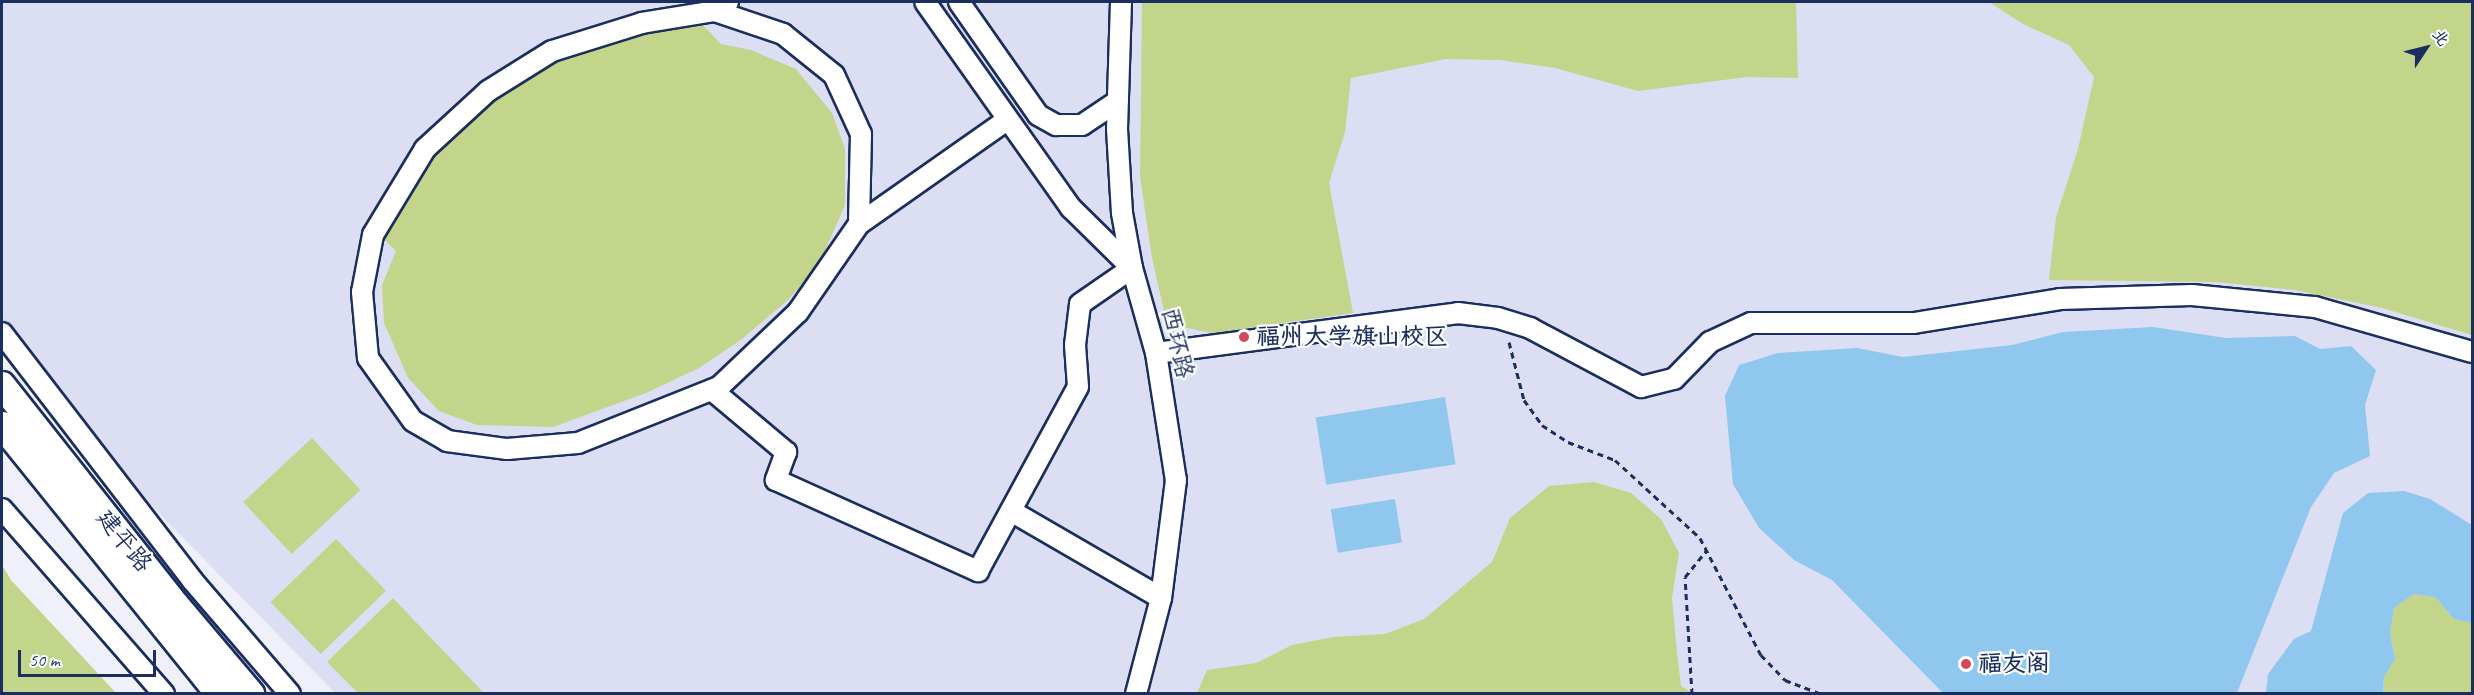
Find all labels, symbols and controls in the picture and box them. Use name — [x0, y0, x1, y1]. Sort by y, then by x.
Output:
north arrow — [2396, 18, 2456, 78]
text: 北 — [2428, 25, 2454, 50]
street label: 西环路 — [1155, 305, 1199, 381]
place label: 福州大学旗山校区 — [1256, 323, 1448, 351]
marker: 福州大学旗山校区 — [1237, 330, 1251, 344]
street label: 建平路 — [90, 504, 158, 578]
scale bar — [21, 638, 159, 676]
text: 50 m — [29, 649, 60, 671]
place label: 福友阁 — [1978, 650, 2050, 678]
marker: 福友阁 — [1959, 657, 1973, 671]

